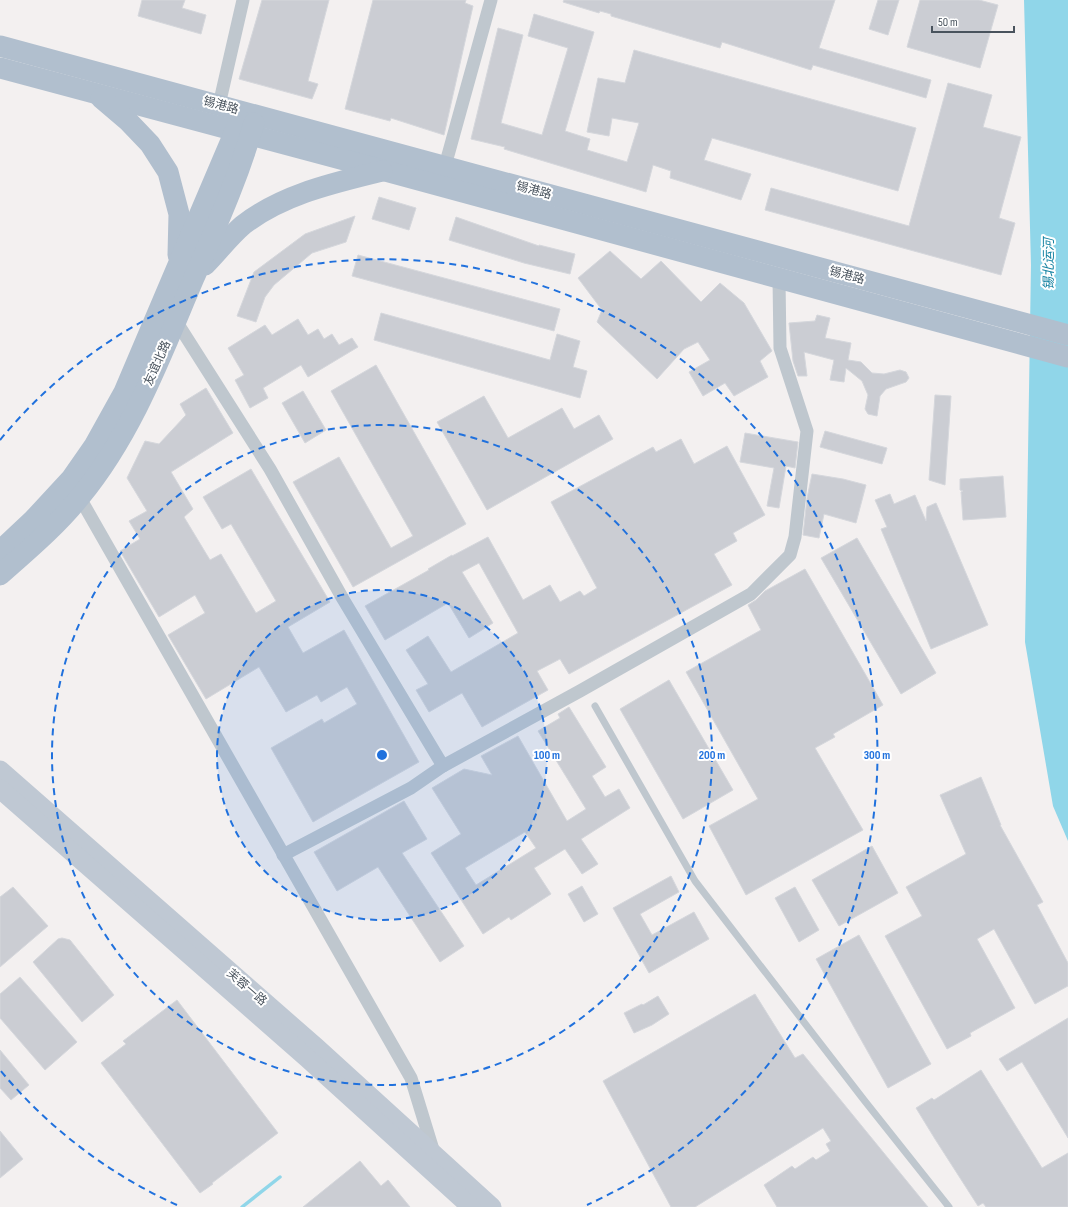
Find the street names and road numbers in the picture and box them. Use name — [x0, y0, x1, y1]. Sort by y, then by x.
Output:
street label: 锡港路 — [202, 94, 240, 117]
street label: 锡港路 — [515, 179, 553, 202]
street label: 锡港路 — [828, 264, 866, 287]
street label: 友谊北路 — [141, 338, 174, 388]
street label: 芙蓉一路 — [224, 966, 270, 1009]

